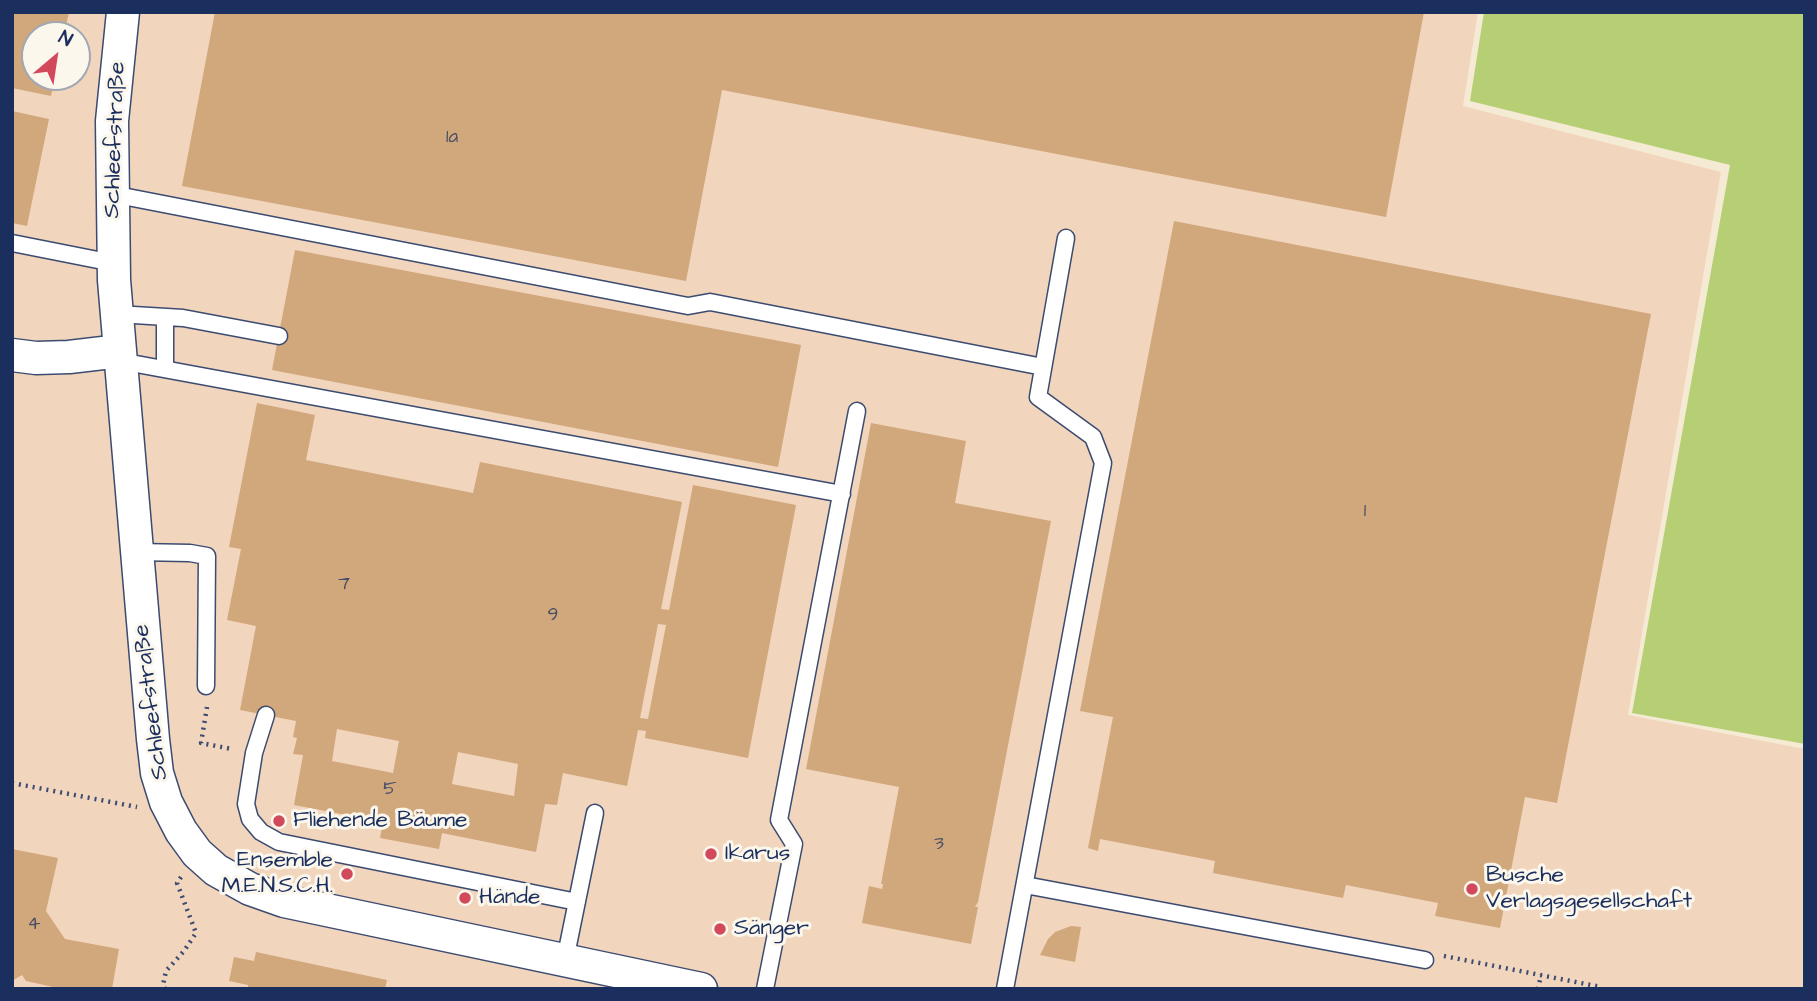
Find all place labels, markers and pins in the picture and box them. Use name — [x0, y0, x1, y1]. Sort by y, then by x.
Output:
place label: Fliehende Bäume — [293, 807, 467, 835]
marker: Fliehende Bäume — [271, 813, 287, 829]
place label: Ikarus — [725, 840, 790, 868]
marker: Ikarus — [703, 846, 719, 862]
place label: Ensemble M.E.N.S.C.H. — [222, 847, 333, 901]
place label: Busche Verlagsgesellschaft — [1486, 862, 1692, 916]
marker: Ensemble M.E.N.S.C.H. — [339, 866, 355, 882]
marker: Busche Verlagsgesellschaft — [1464, 881, 1480, 897]
place label: Hände — [479, 884, 540, 912]
marker: Hände — [457, 890, 473, 906]
place label: Sänger — [734, 915, 809, 943]
marker: Sänger — [712, 921, 728, 937]

